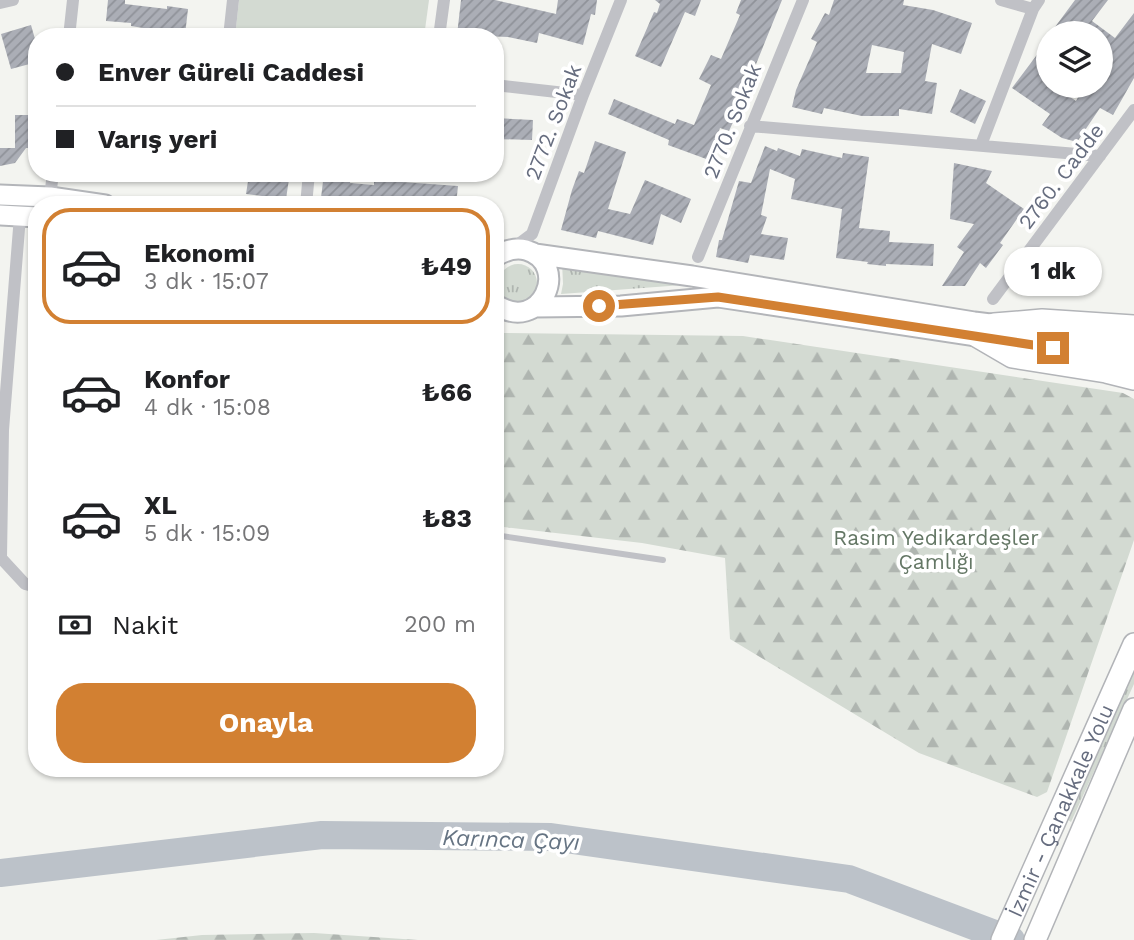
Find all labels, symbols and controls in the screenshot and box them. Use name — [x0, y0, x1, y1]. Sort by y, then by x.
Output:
map controls — [1036, 21, 1113, 98]
button: layers — [1036, 21, 1113, 98]
text: Enver Güreli Caddesi — [98, 57, 364, 87]
street label: 2770. Sokak — [698, 60, 766, 182]
street label: 2772. Sokak — [519, 61, 587, 183]
street label: 2760. Cadde — [1013, 118, 1109, 234]
text: Varış yeri — [98, 124, 217, 154]
icon: car — [60, 235, 123, 298]
text: Ekonomi — [144, 238, 255, 268]
callout: 1 dk — [1004, 246, 1102, 296]
text: ₺49 — [421, 251, 472, 281]
text: 1 dk — [1030, 258, 1076, 285]
text: 3 dk · 15:07 — [144, 268, 269, 295]
route start — [583, 290, 615, 322]
route end — [1037, 332, 1069, 364]
icon: car — [60, 361, 123, 424]
text: Konfor — [144, 364, 230, 394]
text: ₺66 — [422, 377, 472, 407]
text: 4 dk · 15:08 — [144, 394, 271, 421]
icon: car — [60, 487, 123, 550]
text: XL — [144, 490, 177, 520]
text: ₺83 — [422, 503, 472, 533]
text: 5 dk · 15:09 — [144, 520, 270, 547]
park label: Rasim Yedikardeşler Çamlığı — [833, 525, 1039, 574]
icon: cash — [56, 606, 94, 644]
text: Nakit — [112, 610, 178, 640]
text: 200 m — [404, 611, 476, 638]
button: Onayla — [56, 683, 476, 763]
street label: İzmir - Çanakkale Yolu — [1002, 700, 1118, 920]
water label: Karınca Çayı — [442, 824, 580, 856]

